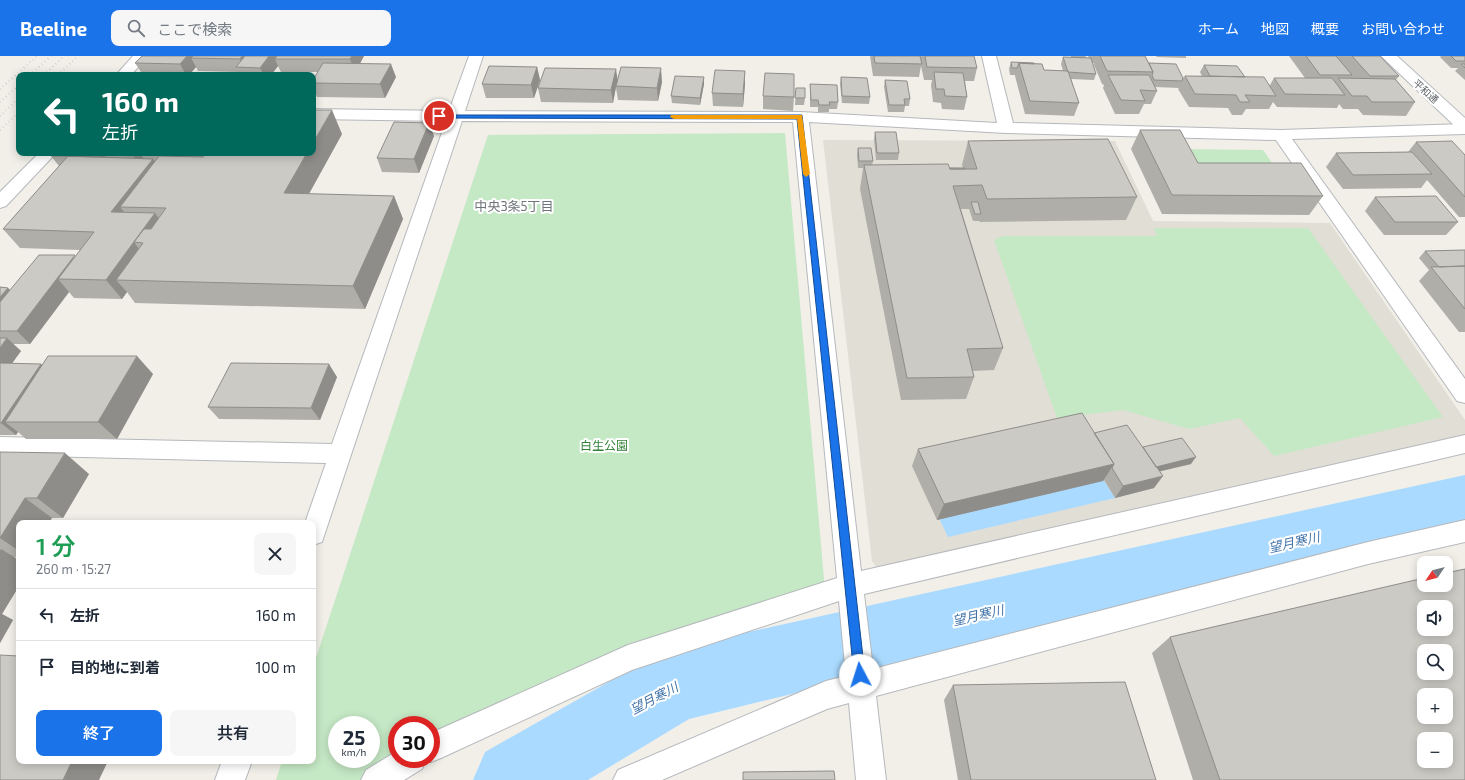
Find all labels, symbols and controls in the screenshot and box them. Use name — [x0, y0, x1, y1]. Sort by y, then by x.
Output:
search box — [111, 10, 391, 46]
text: Beeline — [20, 17, 87, 40]
icon: search — [125, 17, 147, 39]
text: ここで検索 — [157, 20, 232, 38]
text: ホーム — [1197, 20, 1239, 37]
text: 地図 — [1261, 20, 1289, 37]
text: 概要 — [1311, 20, 1339, 37]
text: お問い合わせ — [1361, 20, 1445, 37]
street label: 平和通 — [1411, 77, 1441, 105]
text: 160 m — [102, 84, 179, 118]
icon: left — [36, 88, 88, 140]
pin — [422, 99, 456, 133]
icon: arrive — [428, 105, 450, 127]
text: 左折 — [102, 121, 138, 143]
district label: 中央3条5丁目 — [474, 198, 554, 214]
park label: 白生公園 — [580, 438, 628, 452]
water label: 望月寒川 — [1267, 528, 1323, 556]
text: 1 分 — [36, 531, 75, 560]
button: close — [254, 533, 296, 575]
north arrow — [1417, 556, 1453, 592]
map controls — [1417, 556, 1453, 768]
text: 260 m · 15:27 — [36, 561, 111, 577]
button: sound — [1417, 600, 1453, 636]
water label: 望月寒川 — [951, 601, 1007, 629]
icon: left — [36, 604, 58, 626]
text: 左折 — [70, 606, 100, 624]
text: 160 m — [256, 606, 296, 624]
button: search — [1417, 644, 1453, 680]
position arrow — [839, 654, 881, 696]
icon: arrive — [36, 656, 58, 678]
text: 目的地に到着 — [70, 658, 160, 676]
text: 100 m — [255, 658, 296, 676]
water label: 望月寒川 — [627, 678, 682, 717]
button: + — [1417, 688, 1453, 724]
button: 終了 — [36, 710, 162, 756]
button: 共有 — [170, 710, 296, 756]
speed limit sign: 30 — [388, 716, 440, 768]
text: 25 — [343, 725, 365, 749]
button: − — [1417, 732, 1453, 768]
text: km/h — [342, 746, 366, 758]

